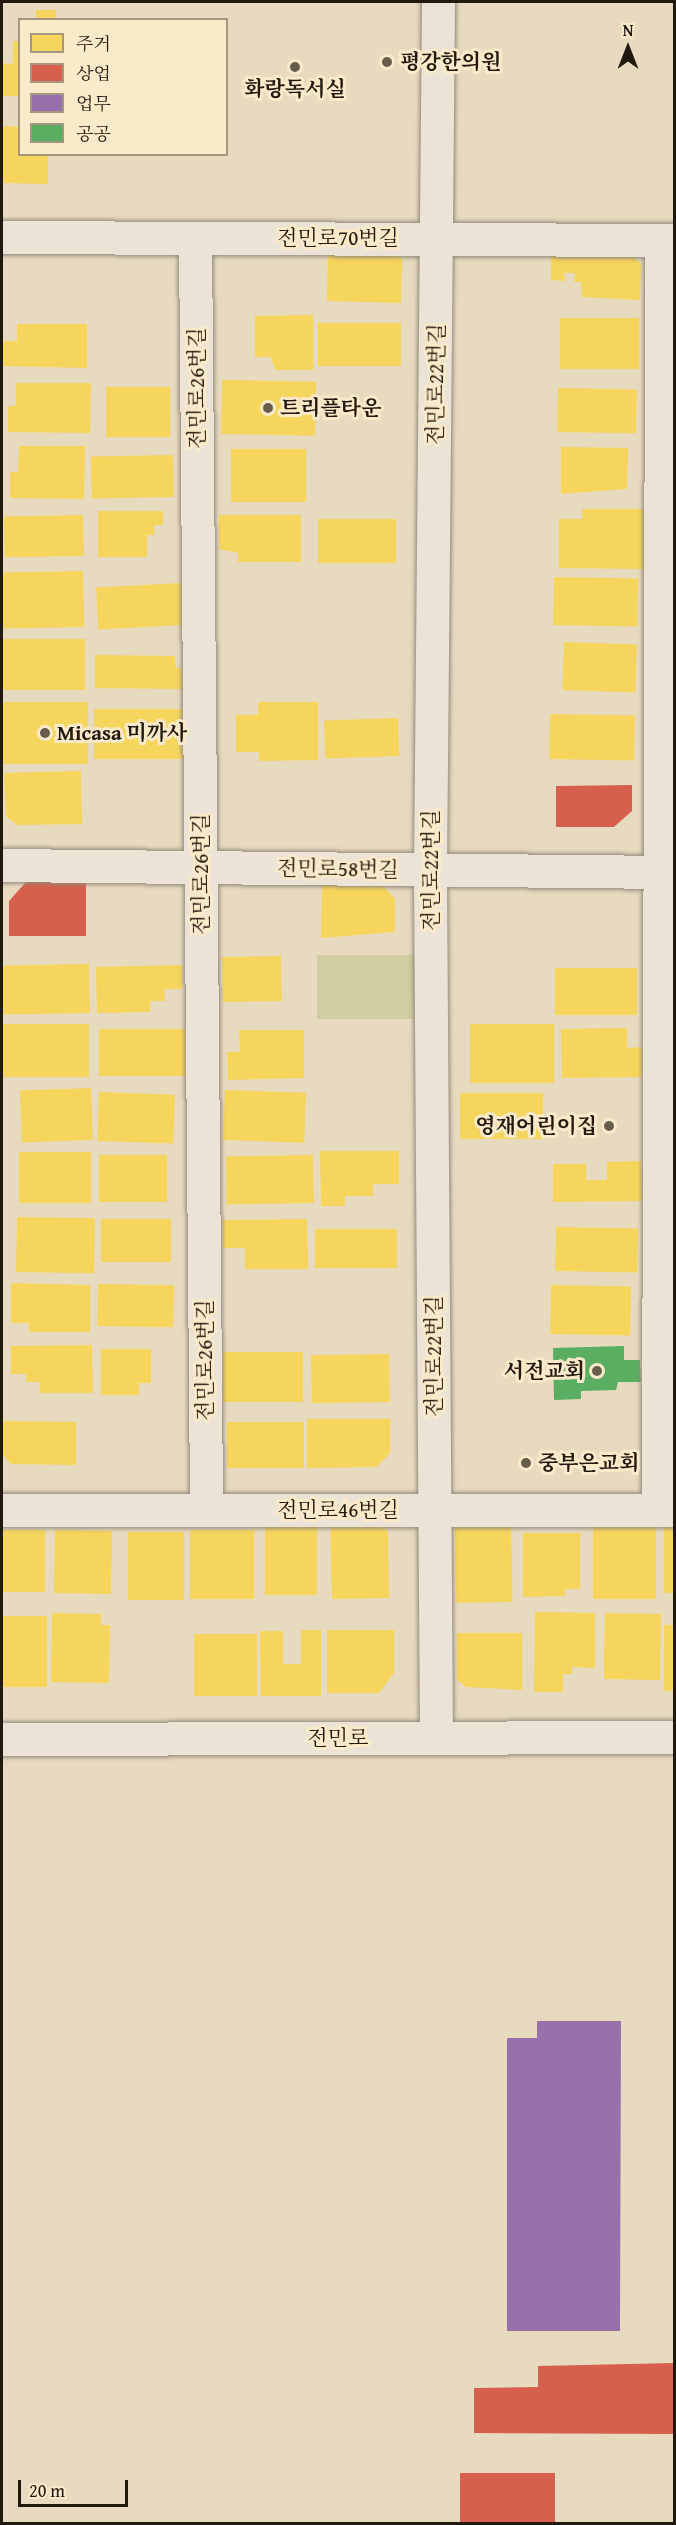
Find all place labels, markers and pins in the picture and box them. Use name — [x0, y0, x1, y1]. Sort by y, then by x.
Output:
place label: 평강한의원 — [400, 49, 501, 75]
marker: 평강한의원 — [378, 53, 396, 71]
marker: 화랑독서실 — [288, 60, 302, 74]
place label: 화랑독서실 — [244, 76, 346, 102]
place label: 트리플타운 — [280, 395, 381, 421]
marker: 트리플타운 — [261, 401, 275, 415]
place label: Micasa 미까사 — [57, 720, 187, 746]
marker: Micasa 미까사 — [38, 726, 52, 740]
place label: 영재어린이집 — [475, 1113, 597, 1139]
marker: 영재어린이집 — [602, 1119, 616, 1133]
place label: 서전교회 — [504, 1358, 585, 1384]
marker: 서전교회 — [590, 1364, 604, 1378]
place label: 중부은교회 — [538, 1450, 639, 1476]
marker: 중부은교회 — [519, 1456, 533, 1470]

